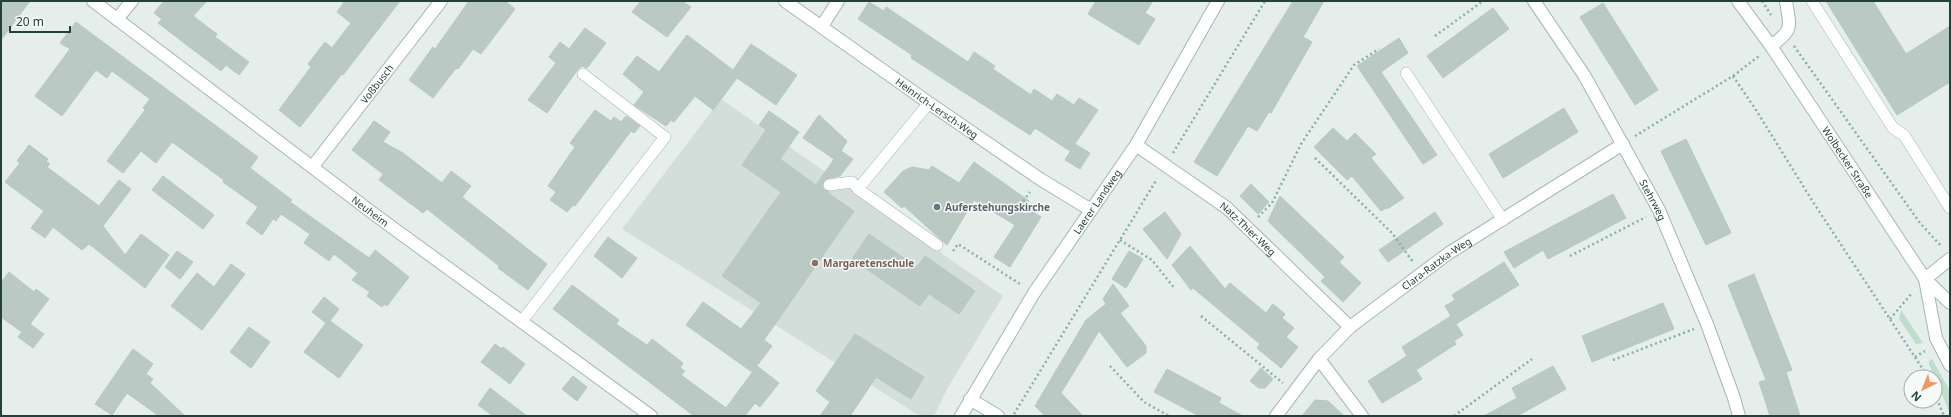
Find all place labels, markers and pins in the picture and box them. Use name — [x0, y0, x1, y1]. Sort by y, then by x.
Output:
place label: Auferstehungskirche — [945, 200, 1050, 214]
marker: Auferstehungskirche — [932, 202, 942, 212]
place label: Margaretenschule — [823, 256, 914, 270]
marker: Margaretenschule — [810, 258, 820, 268]

